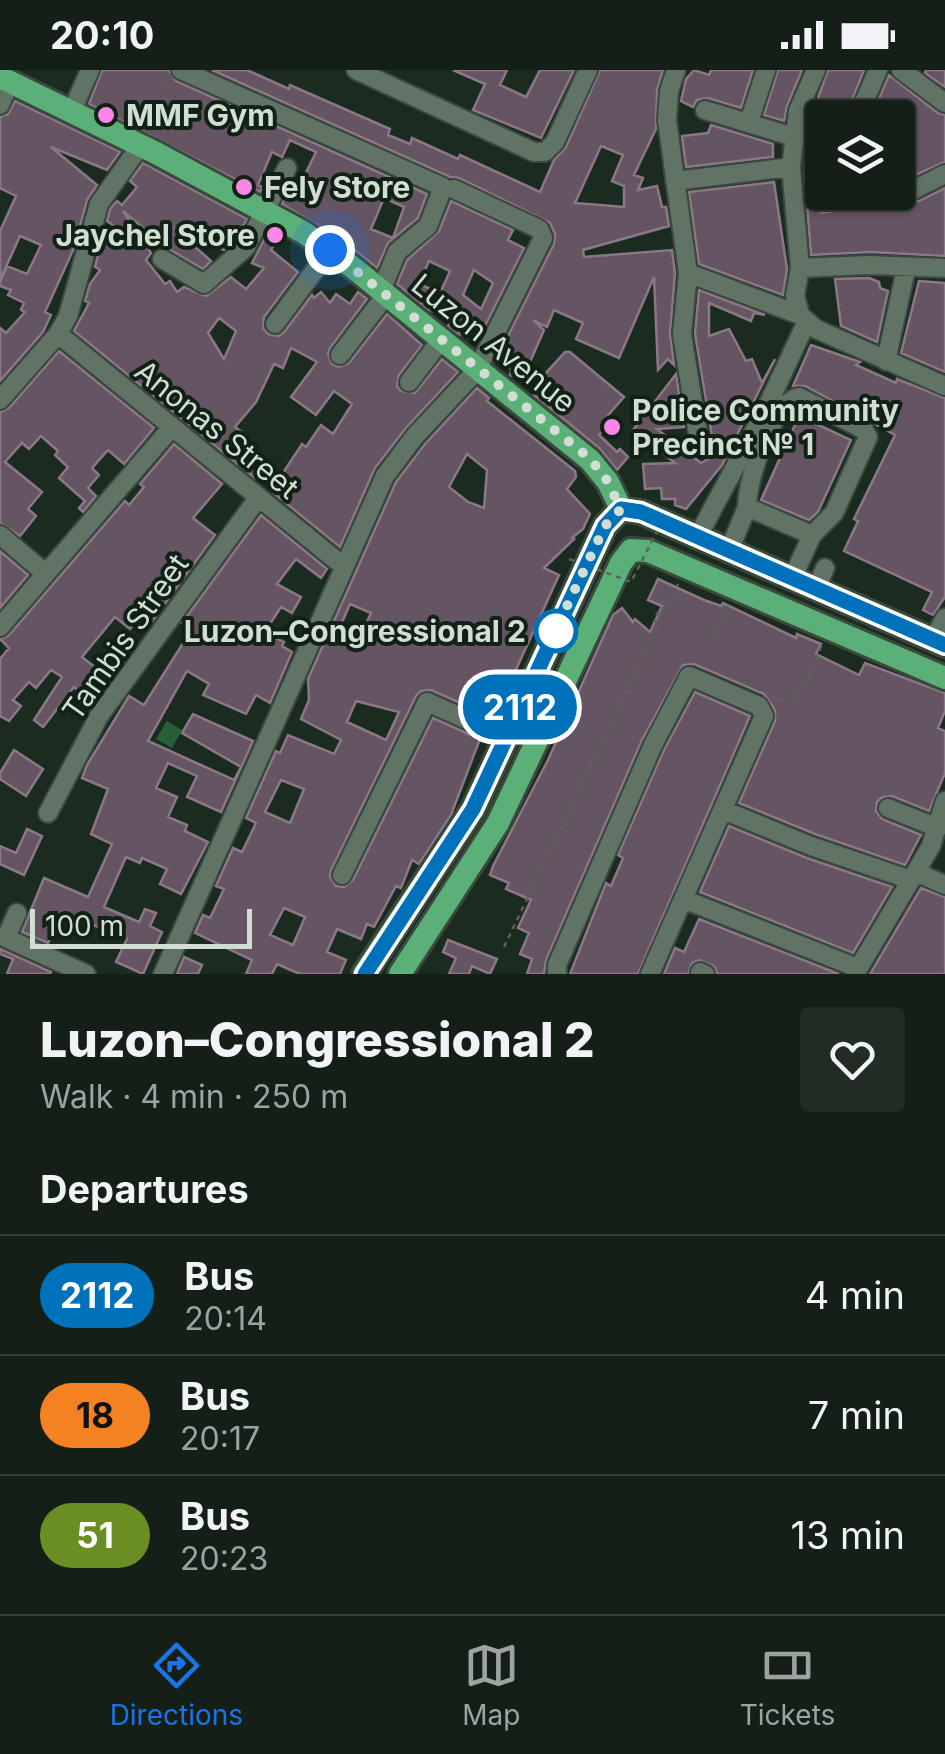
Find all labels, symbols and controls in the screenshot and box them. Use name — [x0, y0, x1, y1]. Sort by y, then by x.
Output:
text: 20:10 — [50, 12, 154, 58]
place label: MMF Gym — [126, 97, 275, 133]
map controls — [805, 100, 915, 210]
button: layers — [805, 100, 915, 210]
marker: MMF Gym — [95, 104, 117, 126]
place label: Fely Store — [264, 169, 410, 205]
marker: Fely Store — [233, 176, 255, 198]
place label: Jaychel Store — [56, 217, 255, 253]
marker: Jaychel Store — [264, 224, 286, 246]
your location — [305, 225, 355, 275]
street label: Luzon Avenue — [405, 266, 583, 420]
street label: Anonas Street — [128, 352, 306, 506]
place label: Police Community Precinct № 1 — [632, 392, 899, 462]
marker: Police Community Precinct № 1 — [601, 416, 623, 438]
street label: Tambis Street — [54, 547, 196, 727]
marker: Luzon–Congressional 2 — [535, 610, 577, 652]
place label: Luzon–Congressional 2 — [184, 613, 526, 649]
line badge: 2112 — [450, 674, 590, 740]
text: 2112 — [483, 686, 557, 728]
scale bar — [30, 904, 252, 948]
text: 100 m — [45, 909, 124, 943]
button: heart — [800, 1007, 905, 1112]
text: Luzon–Congressional 2 — [40, 1010, 595, 1069]
text: Walk · 4 min · 250 m — [40, 1077, 348, 1116]
text: Departures — [40, 1166, 249, 1212]
text: Bus — [184, 1253, 254, 1299]
text: 4 min — [805, 1272, 905, 1318]
text: 2112 — [60, 1274, 134, 1316]
text: 20:14 — [184, 1299, 267, 1338]
text: Bus — [180, 1373, 250, 1419]
text: 7 min — [808, 1392, 905, 1438]
text: 18 — [76, 1394, 114, 1436]
text: 20:17 — [180, 1419, 260, 1458]
text: Bus — [180, 1493, 250, 1539]
text: 13 min — [790, 1512, 905, 1558]
text: 51 — [76, 1514, 114, 1556]
text: 20:23 — [180, 1539, 268, 1578]
tab: Directions — [110, 1638, 243, 1732]
tab: Map — [462, 1638, 521, 1732]
tab: Tickets — [740, 1638, 835, 1732]

